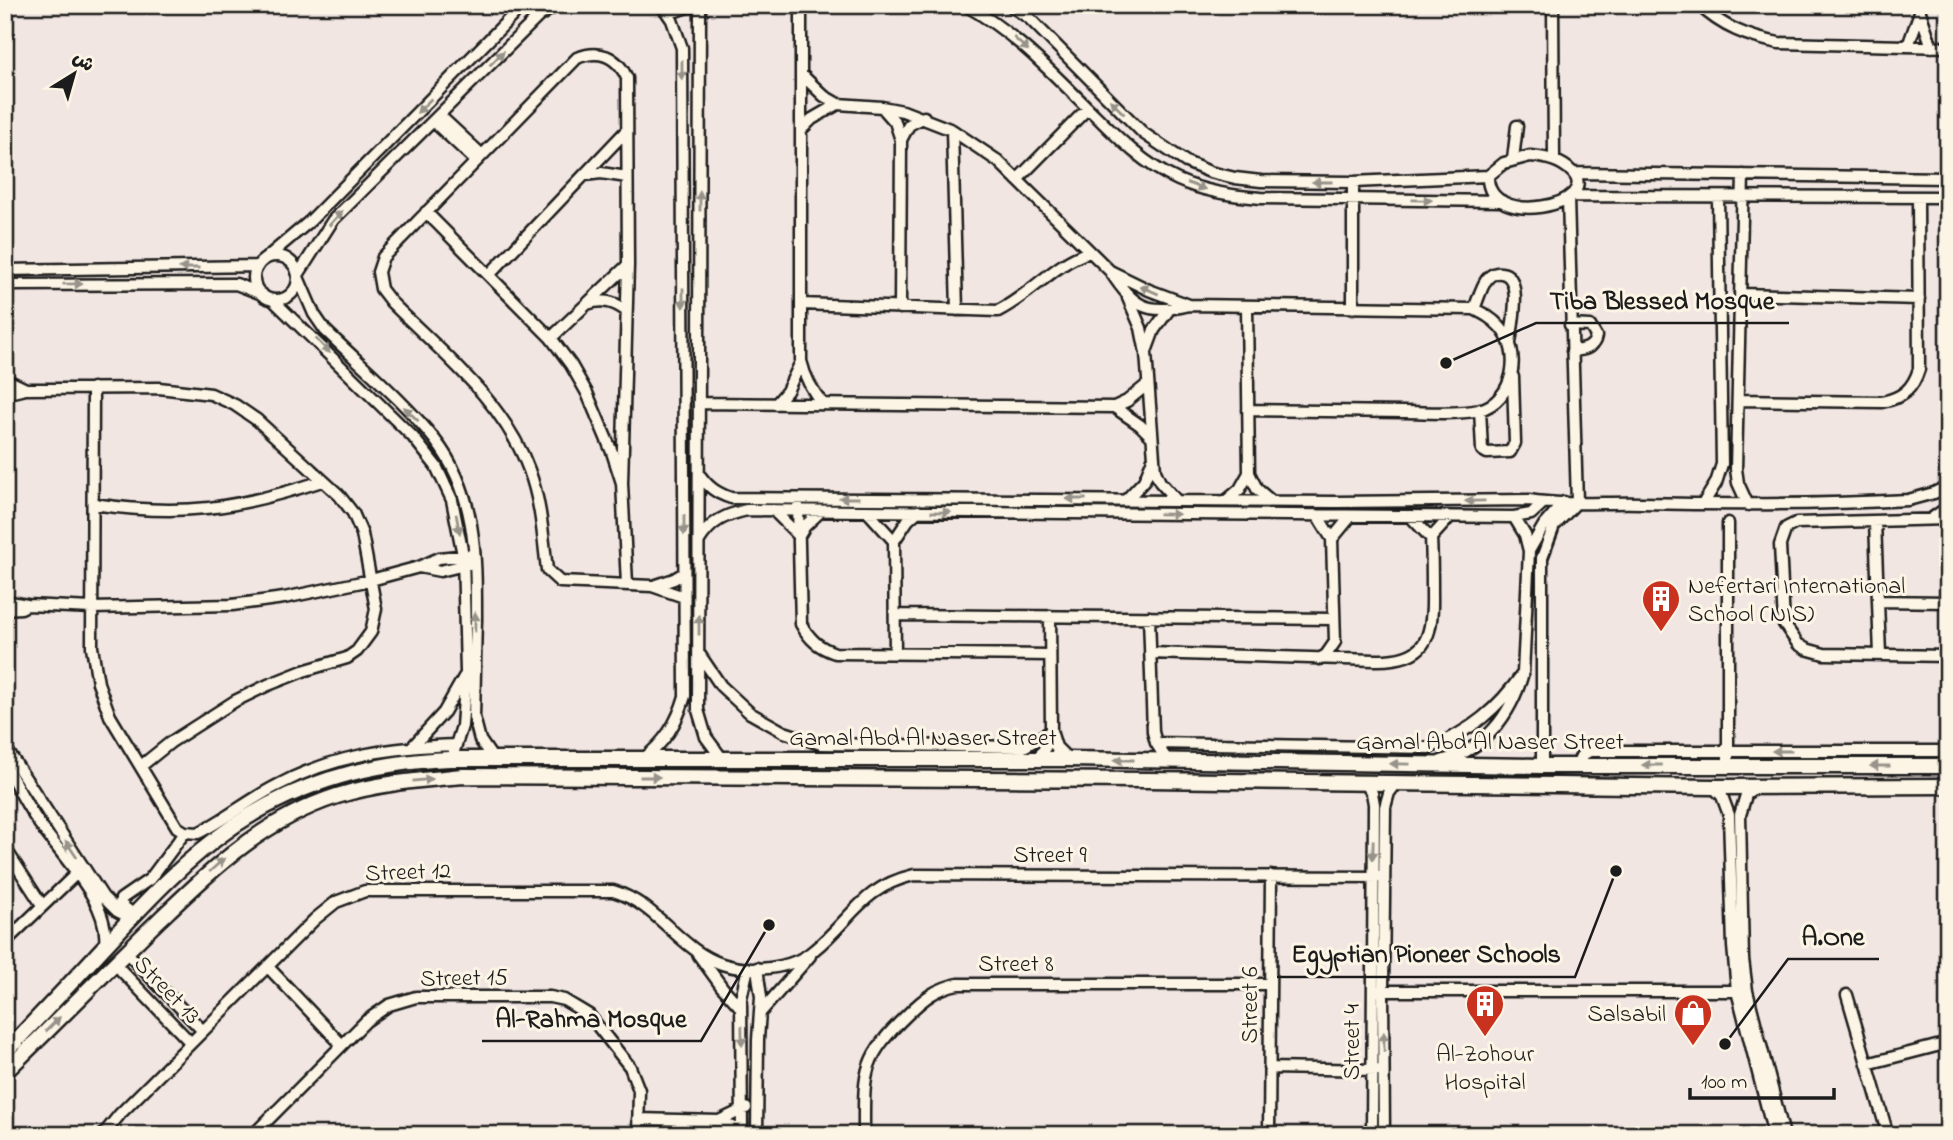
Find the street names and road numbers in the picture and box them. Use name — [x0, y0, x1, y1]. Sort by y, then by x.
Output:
street label: Gamal Abd Al Naser Street — [789, 722, 1057, 757]
street label: Gamal Abd Al Naser Street — [1356, 726, 1624, 761]
street label: Street 9 — [1013, 839, 1088, 874]
street label: Street 12 — [364, 855, 452, 892]
street label: Street 13 — [124, 948, 208, 1033]
street label: Street 8 — [978, 948, 1054, 983]
street label: Street 15 — [420, 961, 509, 998]
street label: Street 6 — [1234, 966, 1269, 1044]
street label: Street 4 — [1336, 1004, 1371, 1080]

